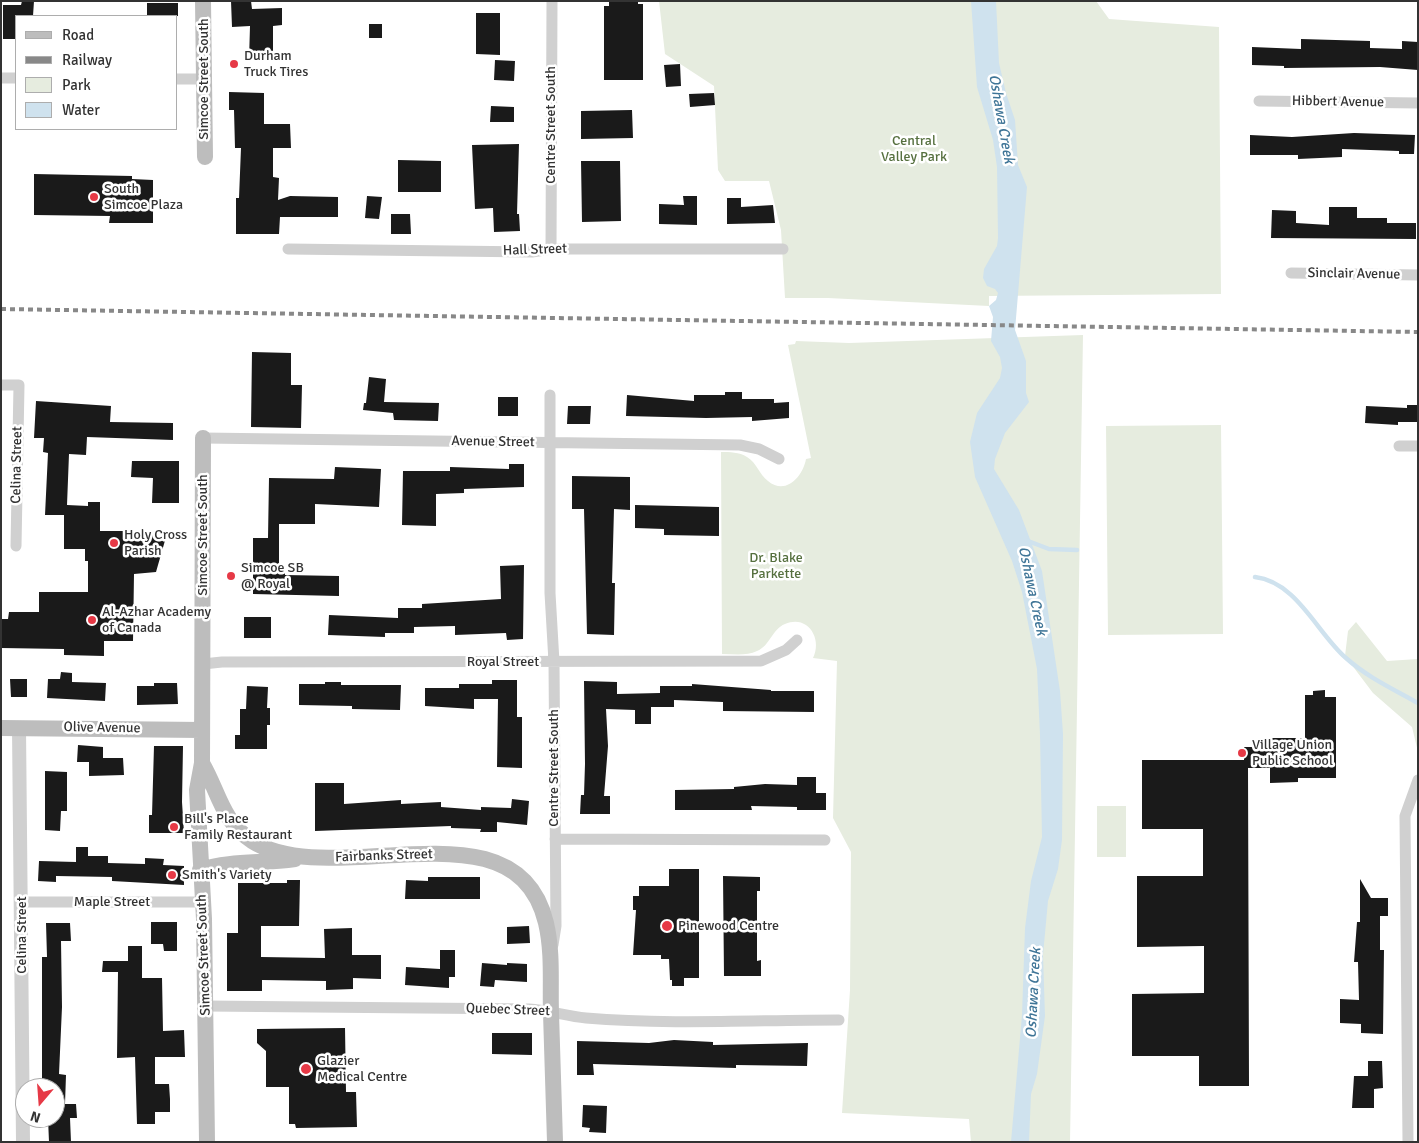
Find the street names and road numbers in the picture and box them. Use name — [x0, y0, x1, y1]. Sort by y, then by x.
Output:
street label: Simcoe Street South — [196, 18, 212, 140]
street label: Centre Street South — [543, 66, 559, 184]
street label: Hibbert Avenue — [1292, 93, 1384, 111]
street label: Hall Street — [503, 240, 567, 260]
street label: Sinclair Avenue — [1307, 265, 1401, 283]
street label: Celina Street — [8, 426, 26, 504]
street label: Avenue Street — [451, 433, 535, 451]
street label: Simcoe Street South — [195, 474, 211, 596]
street label: Royal Street — [467, 654, 539, 670]
street label: Centre Street South — [546, 709, 562, 827]
street label: Olive Avenue — [63, 719, 141, 737]
street label: Fairbanks Street — [335, 846, 433, 866]
street label: Maple Street — [74, 894, 150, 910]
street label: Simcoe Street South — [193, 894, 215, 1016]
street label: Celina Street — [14, 896, 30, 974]
street label: Quebec Street — [466, 1000, 550, 1020]

